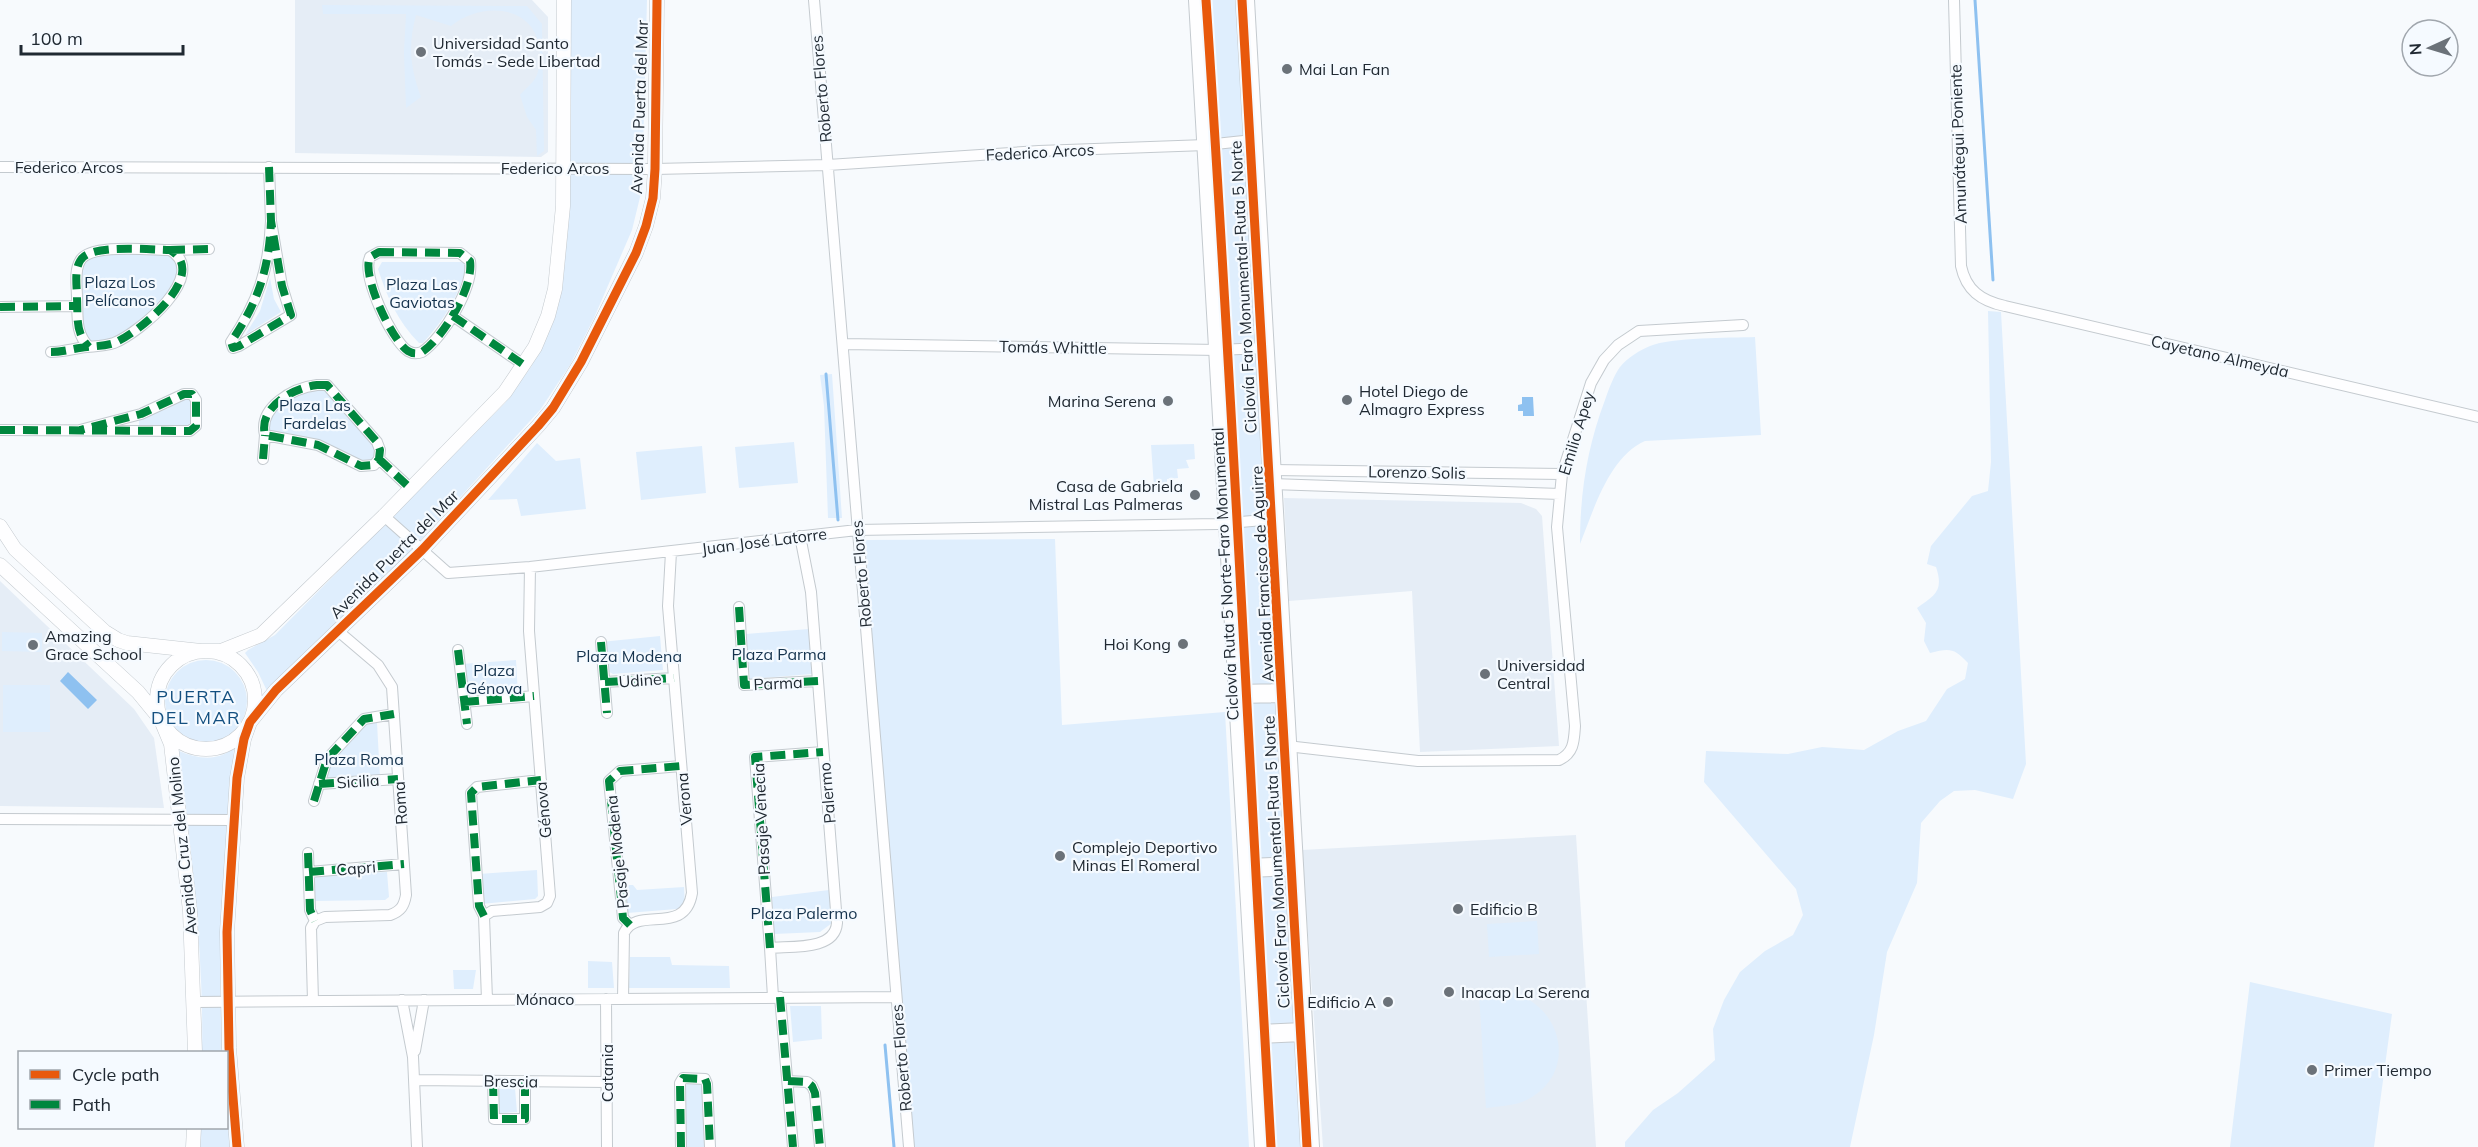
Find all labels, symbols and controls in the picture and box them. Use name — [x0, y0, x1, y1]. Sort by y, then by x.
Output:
scale bar — [21, 18, 183, 56]
north arrow — [2400, 18, 2460, 78]
street label: Avenida Puerta del Mar — [626, 19, 652, 194]
text: 100 m — [30, 27, 83, 50]
place label: Universidad Santo Tomás - Sede Libertad — [433, 33, 600, 71]
street label: Roberto Flores — [806, 34, 836, 144]
text: N — [2405, 42, 2425, 56]
marker: Universidad Santo Tomás - Sede Libertad — [414, 45, 428, 59]
place label: Mai Lan Fan — [1299, 59, 1390, 79]
marker: Mai Lan Fan — [1280, 62, 1294, 76]
street label: Amunátegui Poniente — [1945, 64, 1971, 224]
street label: Federico Arcos — [985, 139, 1095, 165]
street label: Ciclovía Faro Monumental-Ruta 5 Norte — [1225, 140, 1261, 434]
street label: Federico Arcos — [15, 157, 123, 177]
street label: Federico Arcos — [501, 158, 609, 178]
park label: Plaza Los Pelícanos — [84, 272, 156, 310]
park label: Plaza Las Gaviotas — [386, 274, 458, 312]
street label: Cayetano Almeyda — [2149, 330, 2291, 382]
street label: Tomás Whittle — [999, 336, 1107, 358]
place label: Hotel Diego de Almagro Express — [1359, 381, 1485, 419]
street label: Emilio Apey — [1554, 388, 1598, 477]
place label: Marina Serena — [1048, 391, 1156, 411]
marker: Hotel Diego de Almagro Express — [1340, 393, 1354, 407]
marker: Marina Serena — [1161, 394, 1175, 408]
park label: Plaza Las Fardelas — [279, 395, 351, 433]
street label: Ciclovía Ruta 5 Norte-Faro Monumental — [1207, 427, 1243, 721]
street label: Lorenzo Solis — [1368, 461, 1466, 483]
street label: Avenida Francisco de Aguirre — [1246, 465, 1278, 683]
place label: Casa de Gabriela Mistral Las Palmeras — [1029, 476, 1183, 514]
street label: Avenida Puerta del Mar — [325, 485, 463, 623]
marker: Casa de Gabriela Mistral Las Palmeras — [1188, 488, 1202, 502]
street label: Roberto Flores — [846, 519, 876, 629]
street label: Juan José Latorre — [700, 523, 828, 559]
place label: Amazing Grace School — [45, 626, 142, 664]
place label: Hoi Kong — [1104, 634, 1171, 654]
marker: Hoi Kong — [1176, 637, 1190, 651]
marker: Amazing Grace School — [26, 638, 40, 652]
park label: Plaza Parma — [732, 644, 826, 664]
park label: Plaza Modena — [576, 646, 682, 666]
place label: Universidad Central — [1497, 655, 1585, 693]
park label: Plaza Génova — [466, 660, 522, 698]
marker: Universidad Central — [1478, 667, 1492, 681]
street label: Udine — [618, 669, 662, 691]
street label: Parma — [753, 672, 803, 694]
district label: PUERTA DEL MAR — [151, 685, 241, 729]
street label: Ciclovía Faro Monumental-Ruta 5 Norte — [1258, 715, 1294, 1009]
park label: Plaza Roma — [314, 749, 404, 769]
street label: Avenida Cruz del Molino — [163, 756, 201, 936]
street label: Pasaje Venecia — [748, 762, 774, 876]
street label: Palermo — [814, 762, 840, 824]
street label: Sicilia — [336, 770, 380, 792]
street label: Verona — [672, 772, 696, 826]
street label: Roma — [389, 781, 411, 825]
street label: Génova — [531, 781, 555, 839]
street label: Pasaje Modena — [601, 794, 633, 910]
place label: Complejo Deportivo Minas El Romeral — [1072, 837, 1217, 875]
marker: Complejo Deportivo Minas El Romeral — [1053, 849, 1067, 863]
street label: Capri — [335, 856, 377, 880]
place label: Edificio B — [1470, 899, 1538, 919]
marker: Edificio B — [1451, 902, 1465, 916]
park label: Plaza Palermo — [751, 903, 857, 923]
place label: Inacap La Serena — [1461, 982, 1590, 1002]
marker: Inacap La Serena — [1442, 985, 1456, 999]
street label: Mónaco — [516, 989, 574, 1009]
place label: Edificio A — [1307, 992, 1376, 1012]
marker: Edificio A — [1381, 995, 1395, 1009]
street label: Roberto Flores — [886, 1003, 916, 1113]
street label: Catania — [597, 1044, 617, 1102]
legend — [18, 1051, 228, 1129]
place label: Primer Tiempo — [2324, 1060, 2432, 1080]
text: Cycle path — [72, 1063, 159, 1086]
marker: Primer Tiempo — [2305, 1063, 2319, 1077]
street label: Brescia — [484, 1071, 538, 1091]
text: Path — [72, 1093, 111, 1116]

